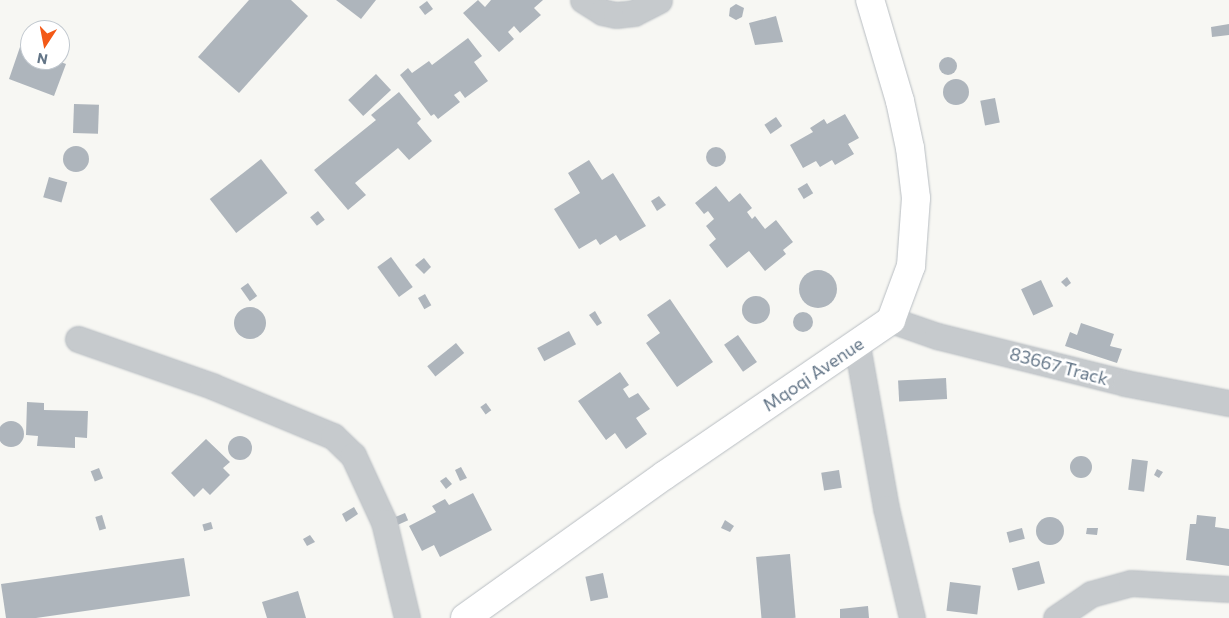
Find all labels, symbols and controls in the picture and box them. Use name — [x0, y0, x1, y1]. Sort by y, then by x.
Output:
north arrow — [20, 20, 70, 70]
text: N — [35, 50, 49, 69]
street label: Mqoqi Avenue — [758, 332, 868, 416]
street label: 83667 Track — [1007, 342, 1111, 390]

